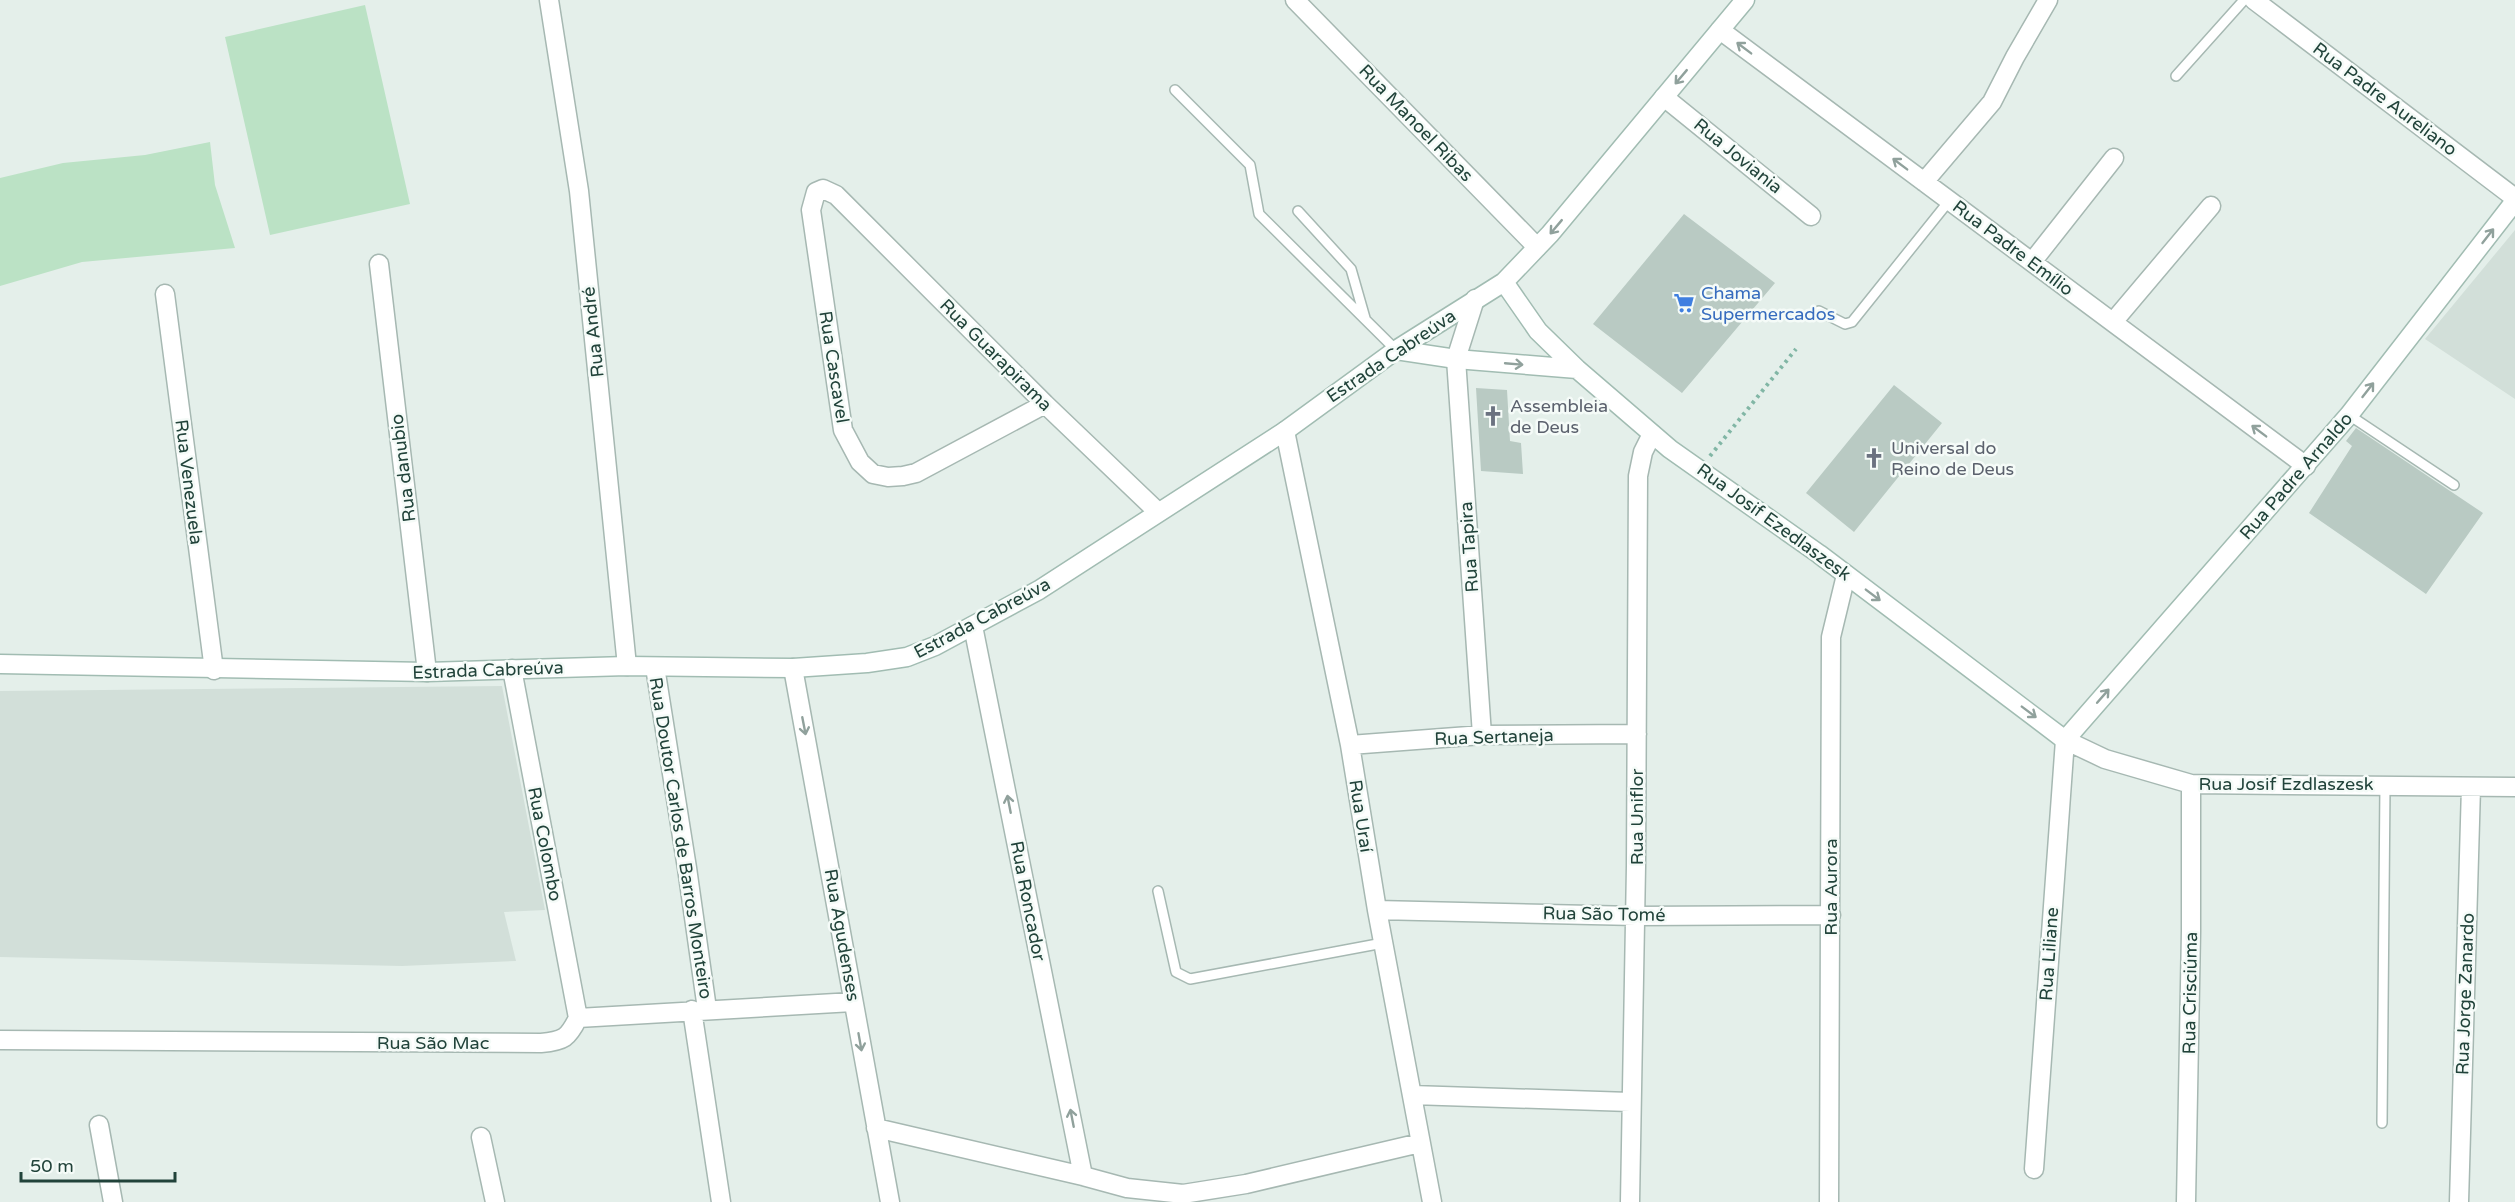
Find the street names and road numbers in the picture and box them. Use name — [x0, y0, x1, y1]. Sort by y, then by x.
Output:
street label: Rua Padre Aureliano — [2308, 38, 2462, 161]
street label: Rua Manoel Ribas — [1354, 60, 1478, 186]
street label: Rua Joviania — [1689, 114, 1787, 198]
street label: Rua Padre Emílio — [1948, 195, 2078, 301]
street label: Rua André — [577, 286, 609, 378]
street label: Rua Guarapirama — [935, 294, 1057, 416]
street label: Estrada Cabreúva — [1322, 305, 1460, 407]
street label: Rua Cascavel — [814, 309, 854, 425]
street label: Rua Padre Arnaldo — [2235, 408, 2357, 544]
street label: Rua danubio — [385, 413, 421, 523]
street label: Rua Venezuela — [170, 418, 208, 546]
street label: Rua Josif Ezedlaszesk — [1693, 459, 1856, 586]
street label: Rua Tapira — [1455, 501, 1483, 593]
street label: Estrada Cabreúva — [910, 573, 1054, 663]
street label: Estrada Cabreúva — [412, 656, 564, 684]
street label: Rua Doutor Carlos de Barros Monteiro — [645, 675, 717, 1001]
street label: Rua Sertaneja — [1434, 724, 1554, 750]
street label: Rua Uniflor — [1626, 769, 1648, 865]
street label: Rua Josif Ezdlaszesk — [2198, 773, 2374, 795]
street label: Rua Uraí — [1344, 778, 1378, 854]
street label: Rua Colombo — [523, 785, 567, 903]
street label: Rua Aurora — [1820, 838, 1842, 936]
street label: Rua Roncador — [1006, 839, 1050, 963]
street label: Rua Agudenses — [820, 867, 864, 1003]
street label: Rua São Tomé — [1542, 902, 1666, 926]
street label: Rua Liliane — [2035, 907, 2063, 1001]
street label: Rua Jorge Zanardo — [2451, 912, 2479, 1076]
street label: Rua Crisciúma — [2178, 931, 2202, 1055]
street label: Rua São Mac — [377, 1032, 489, 1054]

